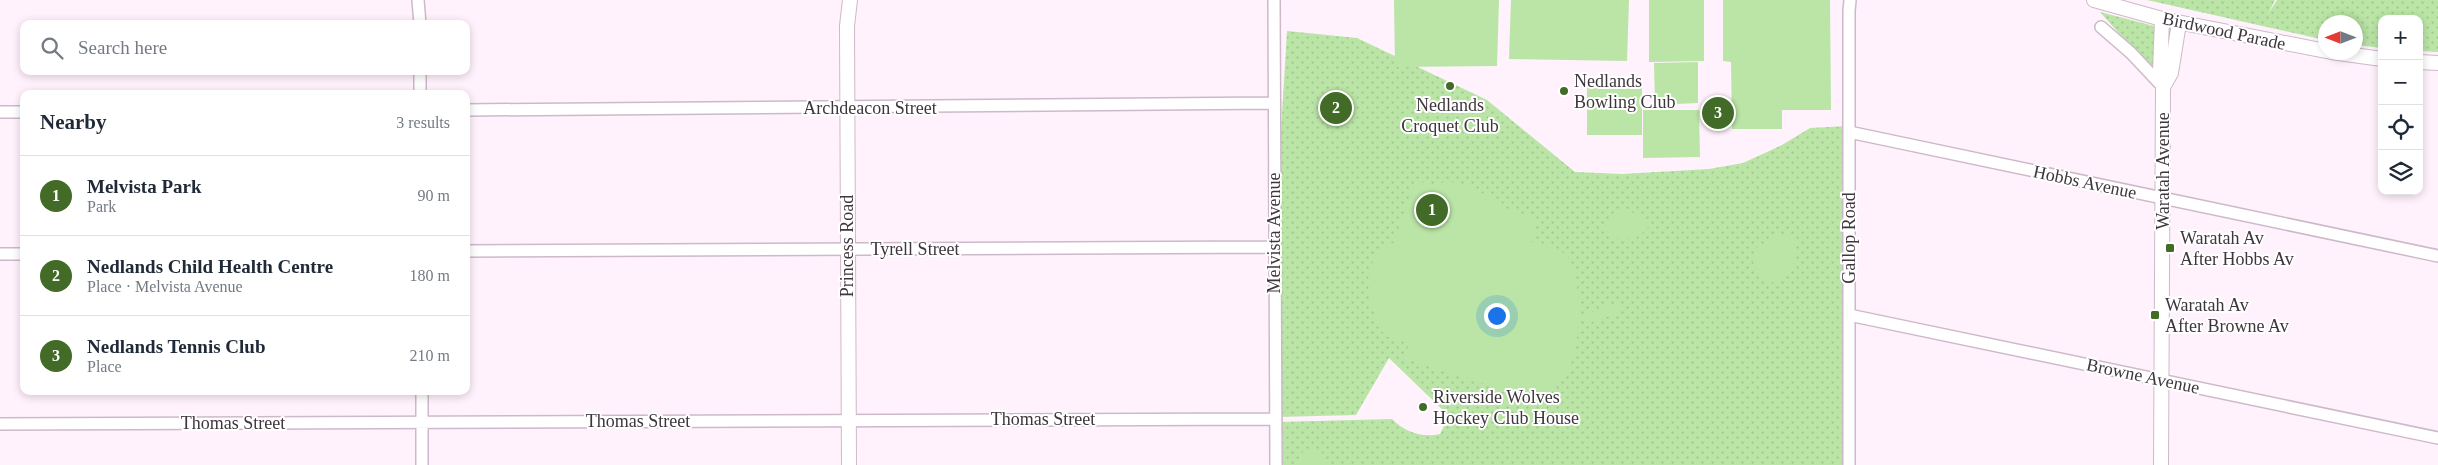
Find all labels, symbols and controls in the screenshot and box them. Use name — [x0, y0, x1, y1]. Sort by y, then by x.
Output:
street label: Birdwood Parade — [2161, 8, 2287, 54]
north arrow — [2318, 15, 2363, 60]
map controls — [2378, 15, 2423, 195]
button: + — [2378, 15, 2423, 60]
search box — [20, 20, 470, 75]
icon: search — [38, 34, 66, 62]
text: Search here — [78, 37, 167, 58]
button: − — [2378, 60, 2423, 105]
place label: Nedlands Bowling Club — [1574, 71, 1676, 112]
marker: Nedlands Croquet Club — [1444, 80, 1456, 92]
marker: Nedlands Bowling Club — [1558, 85, 1570, 97]
pin: 2 — [1320, 89, 1352, 127]
pin: 3 — [1702, 94, 1734, 132]
place label: Nedlands Croquet Club — [1401, 95, 1499, 136]
street label: Archdeacon Street — [803, 98, 937, 118]
button: locate — [2378, 105, 2423, 150]
text: Nearby — [40, 110, 107, 134]
street label: Waratah Avenue — [2153, 112, 2173, 230]
text: 3 results — [396, 114, 450, 131]
button: layers — [2378, 150, 2423, 195]
street label: Hobbs Avenue — [2031, 161, 2139, 203]
street label: Melvista Avenue — [1264, 172, 1284, 294]
text: Melvista Park — [87, 176, 202, 197]
text: 1 — [52, 187, 60, 204]
text: 90 m — [418, 187, 450, 204]
pin: 1 — [1416, 191, 1448, 229]
street label: Gallop Road — [1839, 192, 1859, 284]
street label: Princess Road — [837, 195, 857, 297]
text: Park — [87, 198, 116, 215]
place label: Waratah Av After Hobbs Av — [2180, 228, 2294, 269]
street label: Tyrell Street — [870, 239, 960, 259]
marker: Waratah Av After Hobbs Av — [2164, 242, 2176, 254]
text: Nedlands Child Health Centre — [87, 256, 333, 277]
text: 2 — [52, 267, 60, 284]
text: 180 m — [410, 267, 450, 284]
text: Place · Melvista Avenue — [87, 278, 243, 295]
place label: Waratah Av After Browne Av — [2165, 295, 2289, 336]
your location — [1484, 303, 1510, 329]
marker: Waratah Av After Browne Av — [2149, 309, 2161, 321]
text: Nedlands Tennis Club — [87, 336, 266, 357]
text: 3 — [52, 347, 60, 364]
text: 210 m — [410, 347, 450, 364]
street label: Browne Avenue — [2085, 354, 2201, 398]
text: Place — [87, 358, 122, 375]
place label: Riverside Wolves Hockey Club House — [1433, 387, 1579, 428]
marker: Riverside Wolves Hockey Club House — [1417, 401, 1429, 413]
street label: Thomas Street — [991, 409, 1095, 429]
street label: Thomas Street — [586, 411, 690, 431]
street label: Thomas Street — [181, 413, 285, 433]

